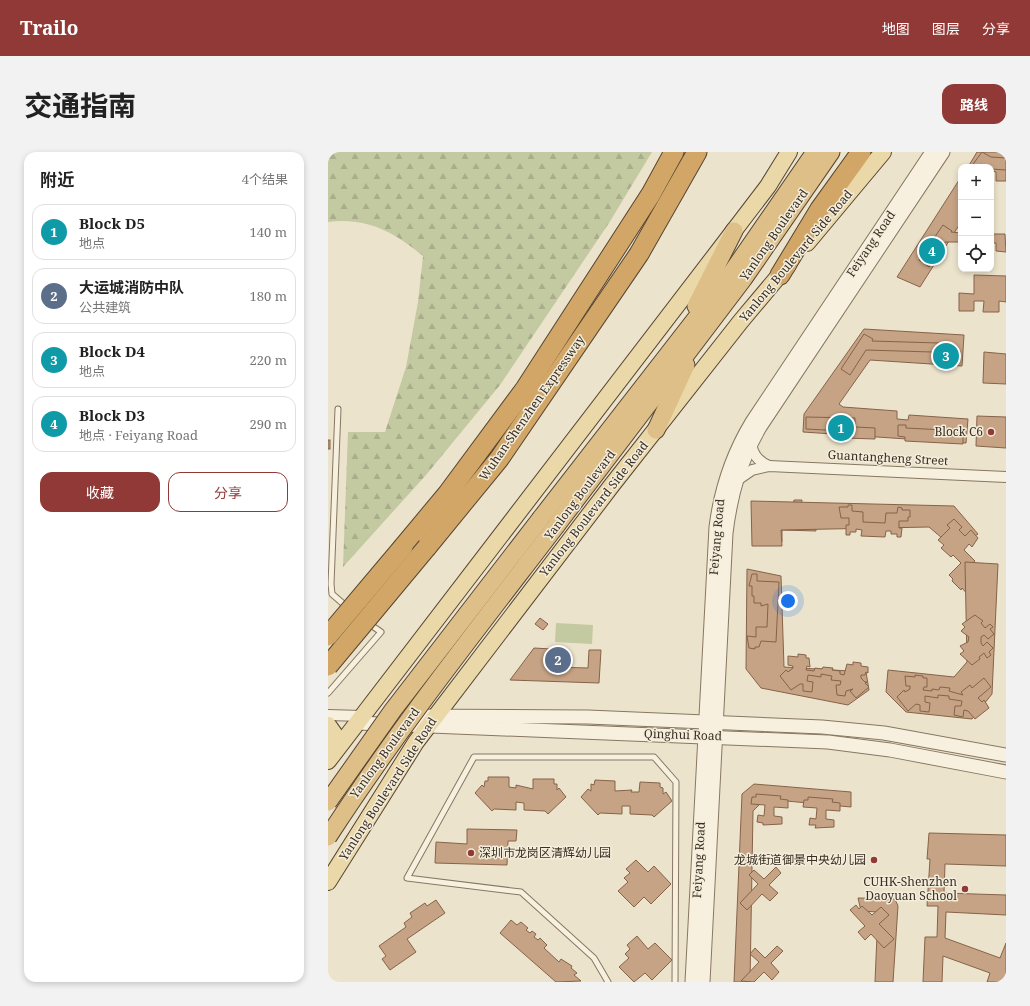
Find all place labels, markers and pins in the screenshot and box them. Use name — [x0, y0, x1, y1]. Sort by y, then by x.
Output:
pin: 4 — [919, 236, 945, 266]
pin: 3 — [933, 341, 959, 371]
pin: 1 — [828, 413, 854, 443]
place label: Block C6 — [934, 423, 983, 440]
marker: Block C6 — [986, 427, 996, 437]
pin: 2 — [545, 645, 571, 675]
place label: 深圳市龙岗区清辉幼儿园 — [479, 844, 611, 861]
marker: 深圳市龙岗区清辉幼儿园 — [466, 848, 476, 858]
place label: 龙城街道御景中央幼儿园 — [734, 851, 866, 868]
marker: 龙城街道御景中央幼儿园 — [869, 855, 879, 865]
place label: CUHK-Shenzhen Daoyuan School — [863, 873, 957, 904]
marker: CUHK-Shenzhen Daoyuan School — [960, 884, 970, 894]

